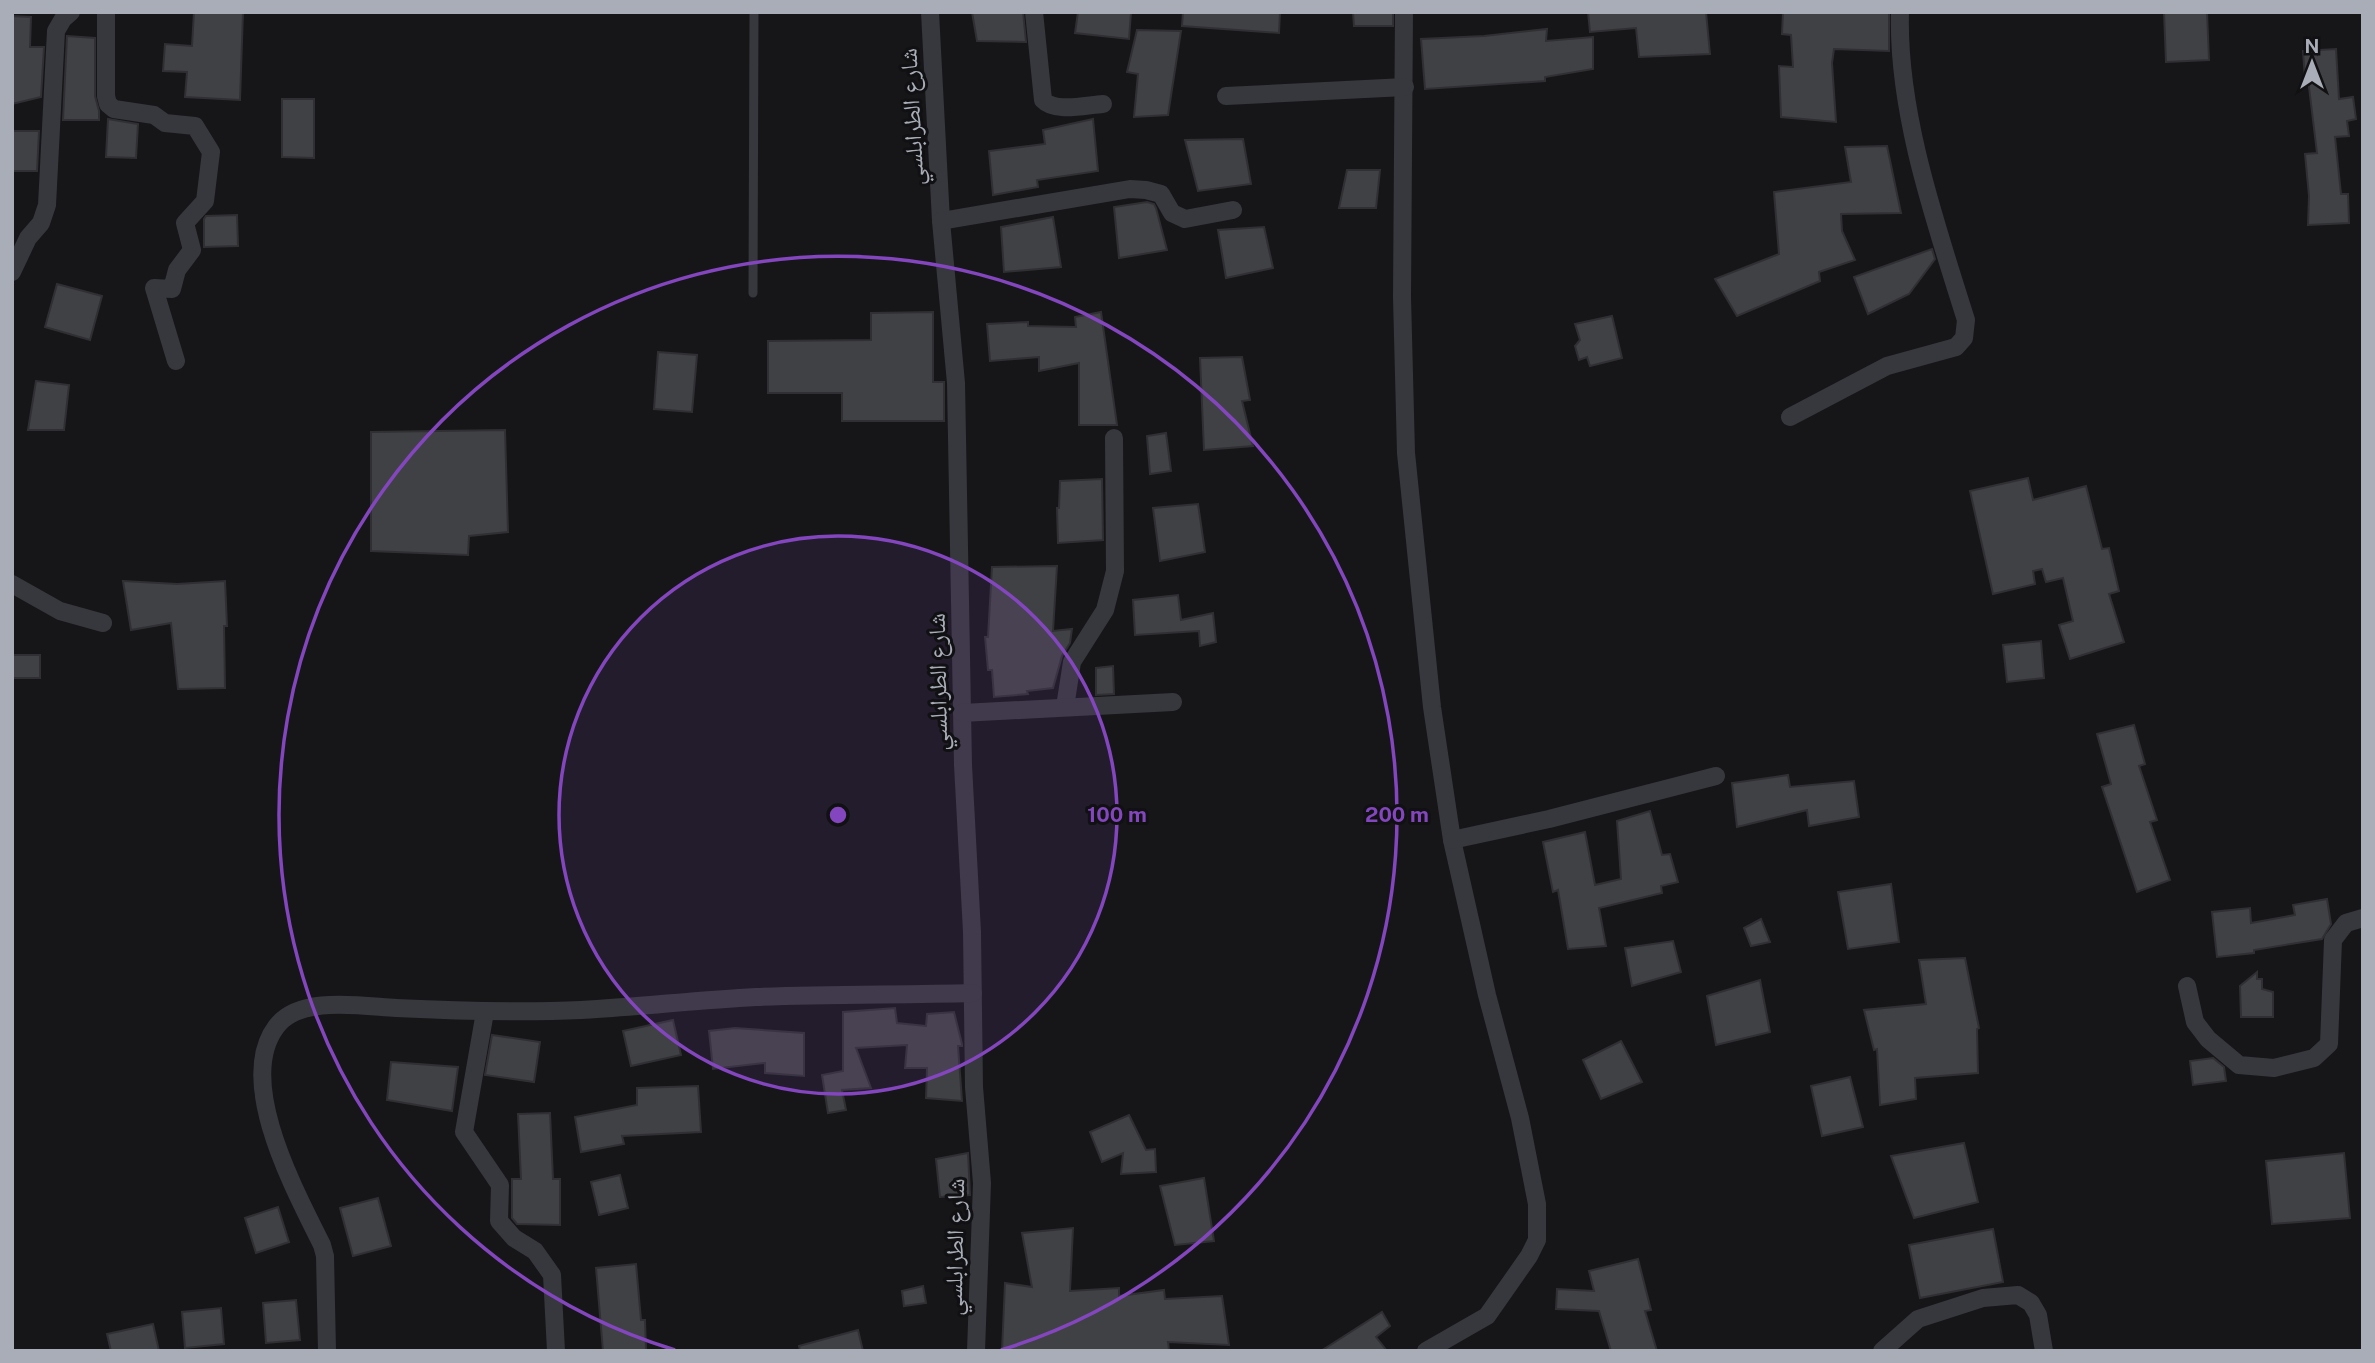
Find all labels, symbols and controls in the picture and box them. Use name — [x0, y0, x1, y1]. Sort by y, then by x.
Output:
north arrow — [2277, 28, 2347, 98]
text: N — [2305, 35, 2319, 57]
street label: شارع الطرابلسي — [893, 47, 935, 186]
street label: شارع الطرابلسي — [922, 613, 958, 751]
text: 100 m — [1087, 802, 1147, 827]
text: 200 m — [1365, 802, 1429, 827]
centre of rings — [826, 803, 850, 827]
street label: شارع الطرابلسي — [939, 1178, 975, 1316]

